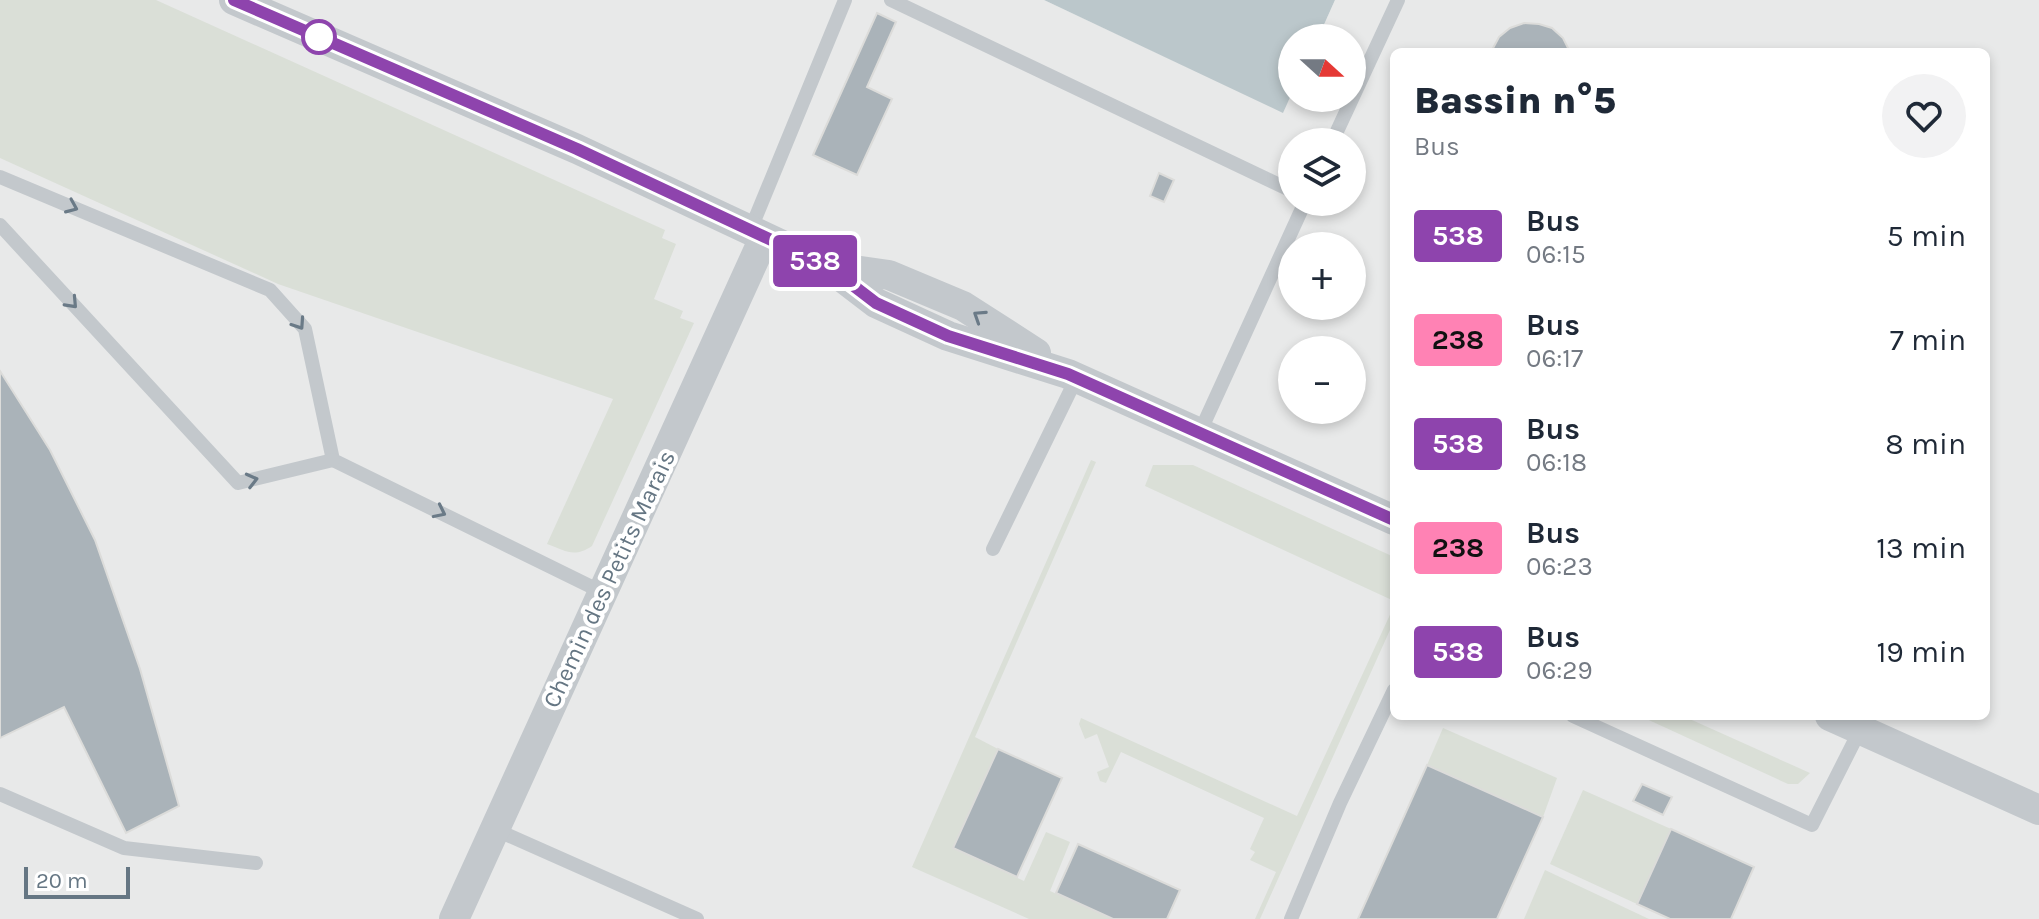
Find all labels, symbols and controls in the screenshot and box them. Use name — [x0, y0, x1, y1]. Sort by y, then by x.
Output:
unlabelled marker — [302, 20, 336, 54]
north arrow — [1278, 24, 1366, 112]
map controls — [1278, 24, 1366, 424]
button: heart — [1882, 74, 1966, 158]
text: Bassin n°5 — [1414, 78, 1616, 123]
button: layers — [1278, 128, 1366, 216]
text: Bus — [1414, 131, 1460, 162]
one-way arrow — [64, 197, 78, 213]
text: Bus — [1526, 203, 1580, 239]
text: 5 min — [1887, 218, 1966, 254]
text: 538 — [1432, 219, 1484, 252]
button: + — [1278, 232, 1366, 320]
line badge: 538 — [769, 235, 861, 287]
text: 06:15 — [1526, 239, 1586, 270]
text: 538 — [789, 244, 841, 277]
one-way arrow — [62, 294, 77, 308]
text: Bus — [1526, 307, 1580, 343]
one-way arrow — [973, 311, 987, 326]
one-way arrow — [289, 316, 304, 330]
text: 7 min — [1890, 322, 1966, 358]
text: 238 — [1432, 323, 1484, 356]
button: − — [1278, 336, 1366, 424]
text: 06:17 — [1526, 343, 1583, 374]
text: Bus — [1526, 411, 1580, 447]
text: 8 min — [1885, 426, 1966, 462]
text: 538 — [1432, 427, 1484, 460]
street label: Chemin des Petits Marais — [537, 446, 681, 712]
text: 06:18 — [1526, 447, 1587, 478]
one-way arrow — [245, 472, 259, 489]
one-way arrow — [431, 502, 446, 518]
text: Bus — [1526, 515, 1580, 551]
text: 13 min — [1876, 530, 1966, 566]
text: 238 — [1432, 531, 1484, 564]
text: 06:23 — [1526, 551, 1593, 582]
text: Bus — [1526, 619, 1580, 655]
text: 19 min — [1876, 634, 1966, 670]
text: 538 — [1432, 635, 1484, 668]
text: 06:29 — [1526, 655, 1592, 686]
scale bar — [24, 863, 130, 899]
text: 20 m — [36, 868, 88, 894]

